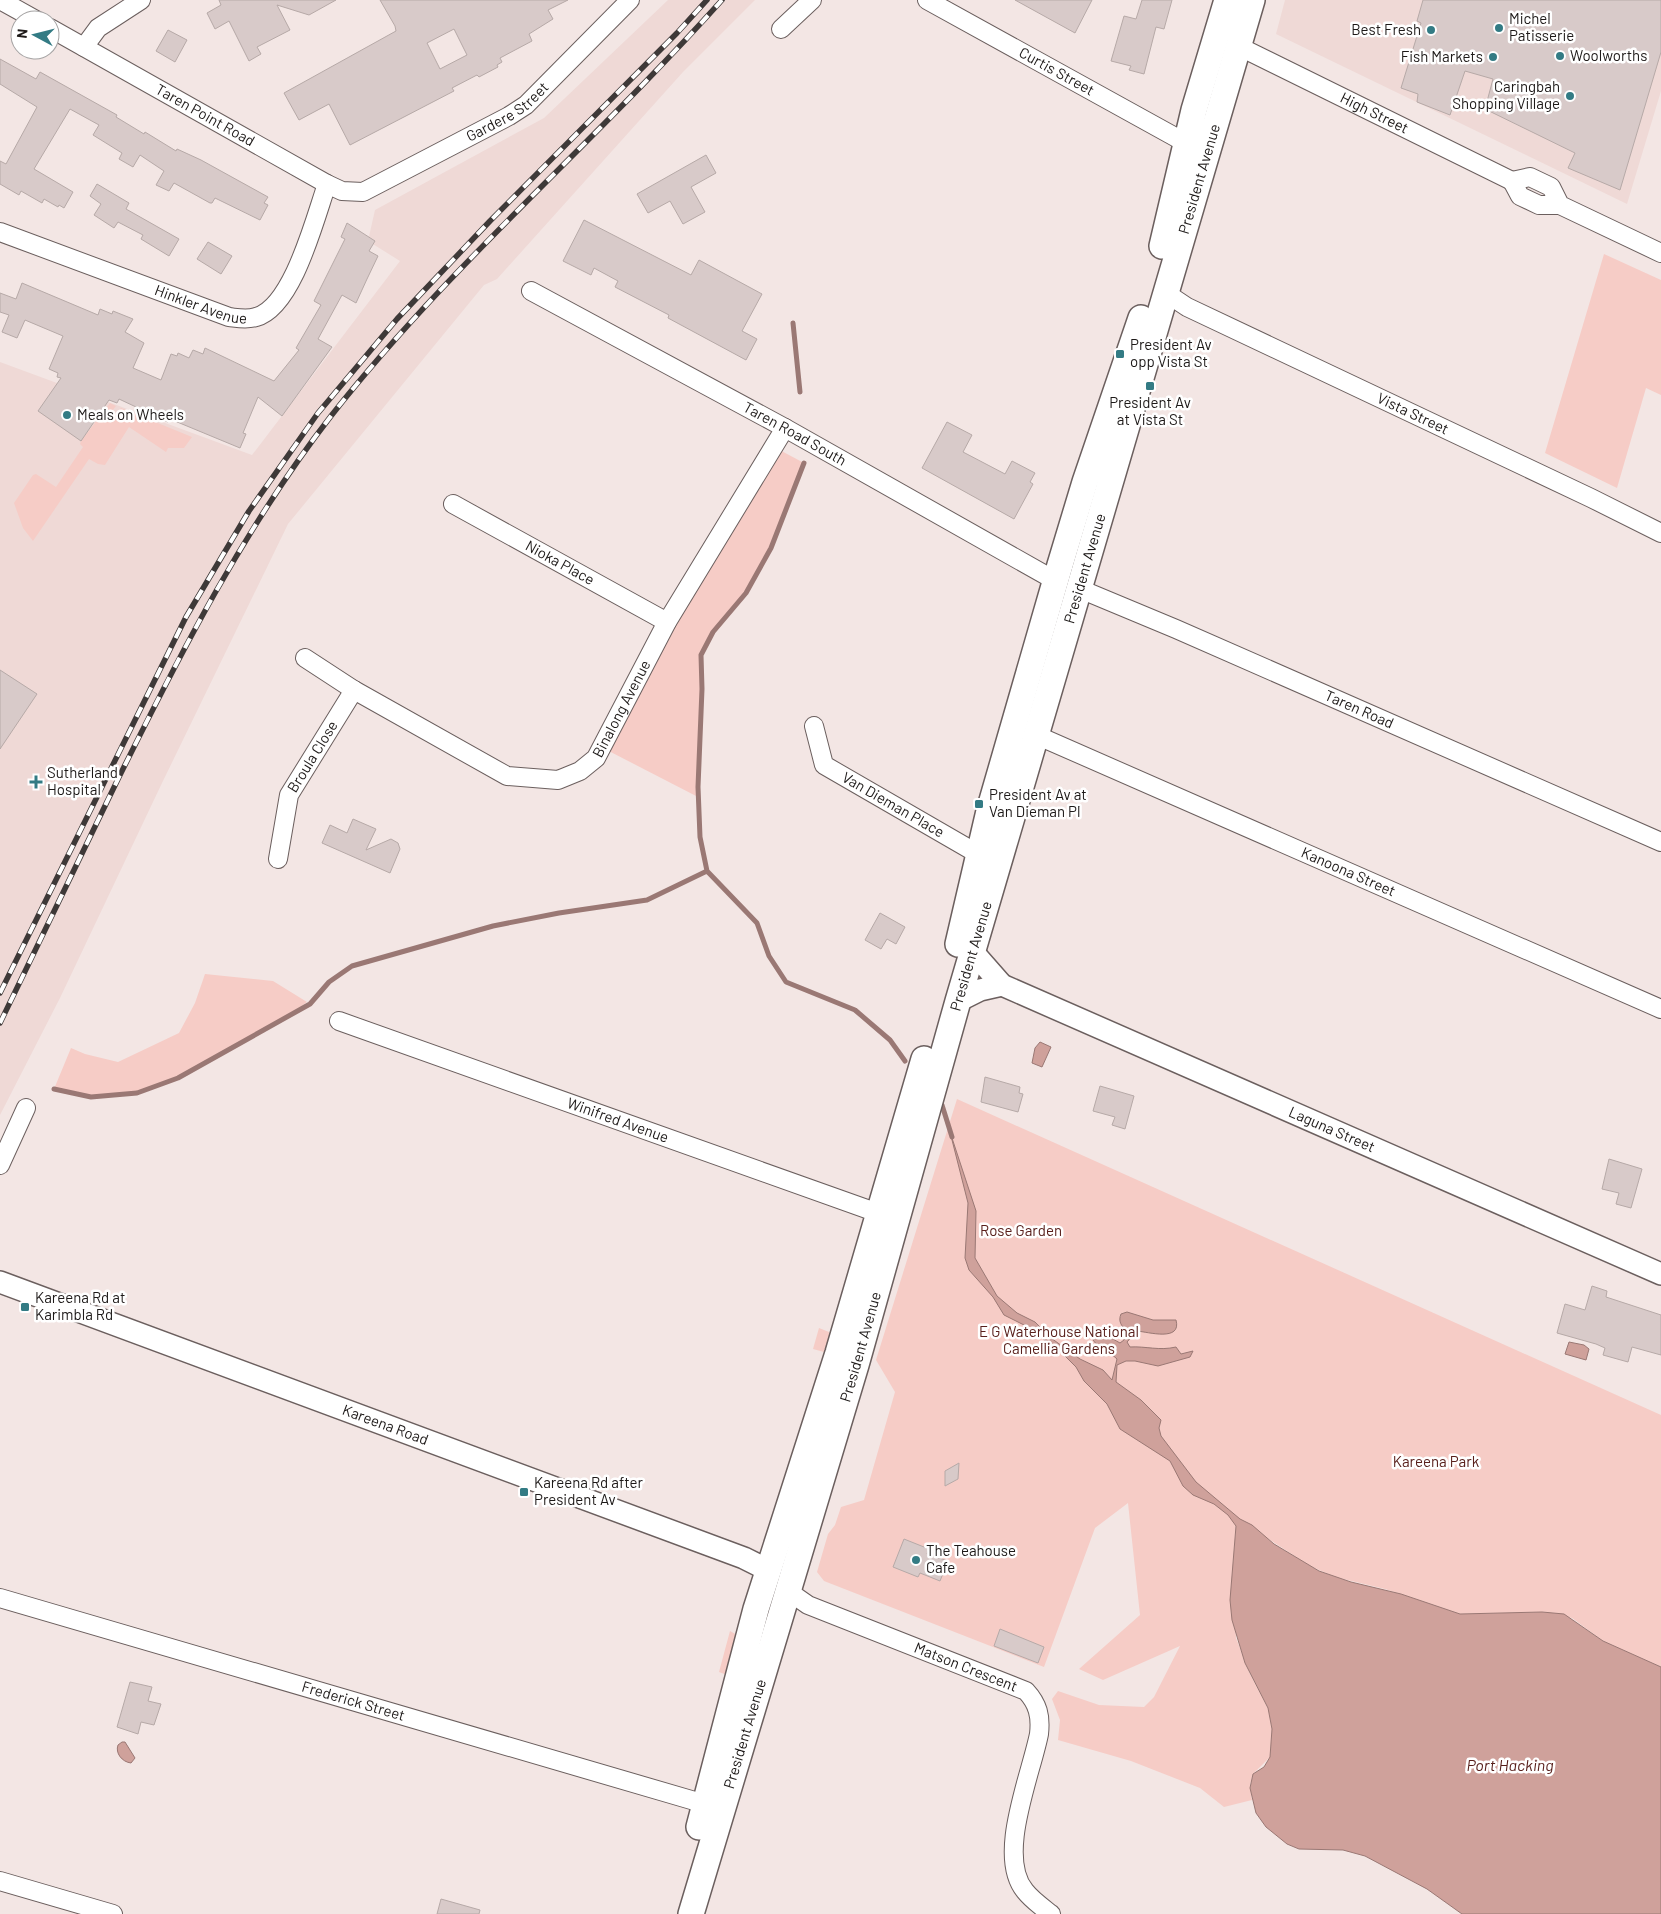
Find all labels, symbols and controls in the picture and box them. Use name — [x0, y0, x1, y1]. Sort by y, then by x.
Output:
place label: Michel Patisserie — [1509, 9, 1574, 44]
north arrow — [10, 10, 60, 60]
place label: Best Fresh — [1351, 20, 1421, 38]
marker: Michel Patisserie — [1493, 22, 1505, 34]
marker: Best Fresh — [1425, 24, 1437, 36]
text: N — [13, 28, 31, 39]
street label: Curtis Street — [1016, 43, 1098, 99]
place label: Woolworths — [1570, 46, 1647, 64]
place label: Fish Markets — [1401, 47, 1483, 65]
marker: Woolworths — [1554, 50, 1566, 62]
marker: Fish Markets — [1487, 51, 1499, 63]
place label: Caringbah Shopping Village — [1452, 77, 1560, 112]
street label: Gardere Street — [463, 78, 552, 145]
street label: Taren Point Road — [153, 79, 258, 150]
street label: High Street — [1338, 88, 1412, 137]
marker: Caringbah Shopping Village — [1564, 90, 1576, 102]
street label: President Avenue — [1174, 122, 1223, 236]
street label: Hinkler Avenue — [152, 280, 248, 327]
place label: President Av opp Vista St — [1130, 335, 1212, 370]
marker: President Av opp Vista St — [1114, 348, 1126, 360]
marker: President Av at Vista St — [1144, 380, 1156, 392]
street label: Vista Street — [1375, 388, 1452, 437]
place label: President Av at Vista St — [1109, 393, 1191, 428]
street label: Taren Road South — [741, 397, 850, 469]
place label: Meals on Wheels — [77, 405, 184, 423]
marker: Meals on Wheels — [61, 409, 73, 421]
street label: President Avenue — [1059, 511, 1109, 625]
street label: Nioka Place — [523, 536, 598, 588]
street label: Binalong Avenue — [588, 657, 654, 760]
street label: Taren Road — [1322, 685, 1397, 732]
street label: Broula Close — [283, 717, 341, 795]
place label: Sutherland Hospital — [47, 763, 118, 798]
street label: Van Dieman Place — [839, 767, 948, 841]
marker: Sutherland Hospital — [29, 775, 43, 789]
place label: President Av at Van Dieman Pl — [989, 785, 1087, 820]
marker: President Av at Van Dieman Pl — [973, 798, 985, 810]
street label: Kanoona Street — [1299, 842, 1399, 900]
street label: President Avenue — [946, 899, 995, 1013]
street label: Winifred Avenue — [565, 1093, 671, 1146]
street label: Laguna Street — [1286, 1102, 1378, 1155]
park label: Rose Garden — [980, 1221, 1062, 1239]
place label: Kareena Rd at Karimbla Rd — [35, 1288, 125, 1323]
street label: President Avenue — [835, 1290, 884, 1404]
marker: Kareena Rd at Karimbla Rd — [19, 1301, 31, 1313]
park label: E G Waterhouse National Camellia Gardens — [979, 1322, 1139, 1357]
street label: Kareena Road — [340, 1400, 431, 1448]
park label: Kareena Park — [1393, 1452, 1480, 1470]
place label: Kareena Rd after President Av — [534, 1473, 643, 1508]
marker: Kareena Rd after President Av — [518, 1486, 530, 1498]
place label: The Teahouse Cafe — [926, 1541, 1016, 1576]
marker: The Teahouse Cafe — [910, 1554, 922, 1566]
street label: Matson Crescent — [912, 1638, 1020, 1695]
street label: Frederick Street — [300, 1677, 407, 1724]
street label: President Avenue — [719, 1677, 769, 1791]
water label: Port Hacking — [1466, 1755, 1554, 1774]

